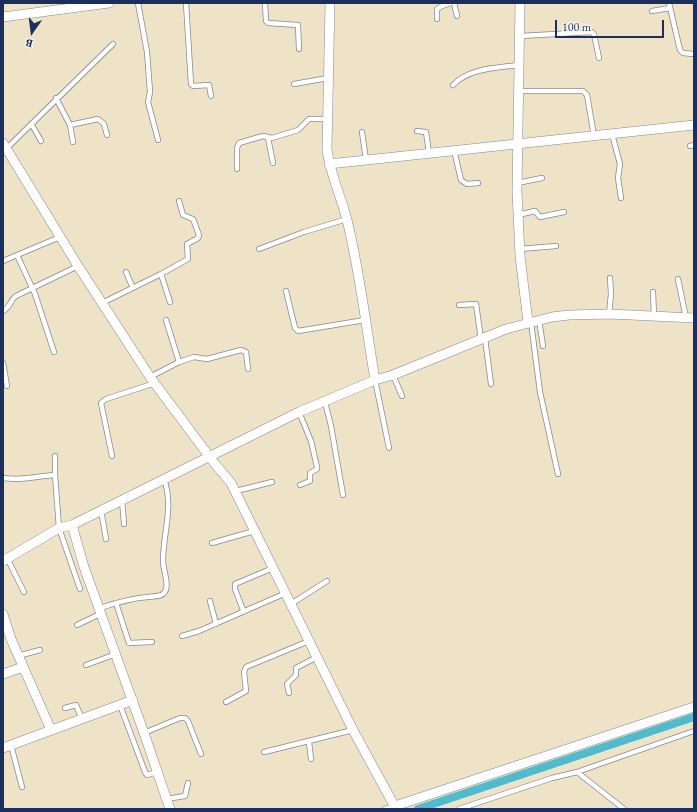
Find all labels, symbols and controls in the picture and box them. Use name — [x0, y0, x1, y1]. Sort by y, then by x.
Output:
north arrow — [12, 12, 52, 52]
scale bar — [557, 12, 666, 38]
text: 100 m — [562, 19, 591, 35]
text: B — [24, 36, 34, 51]

